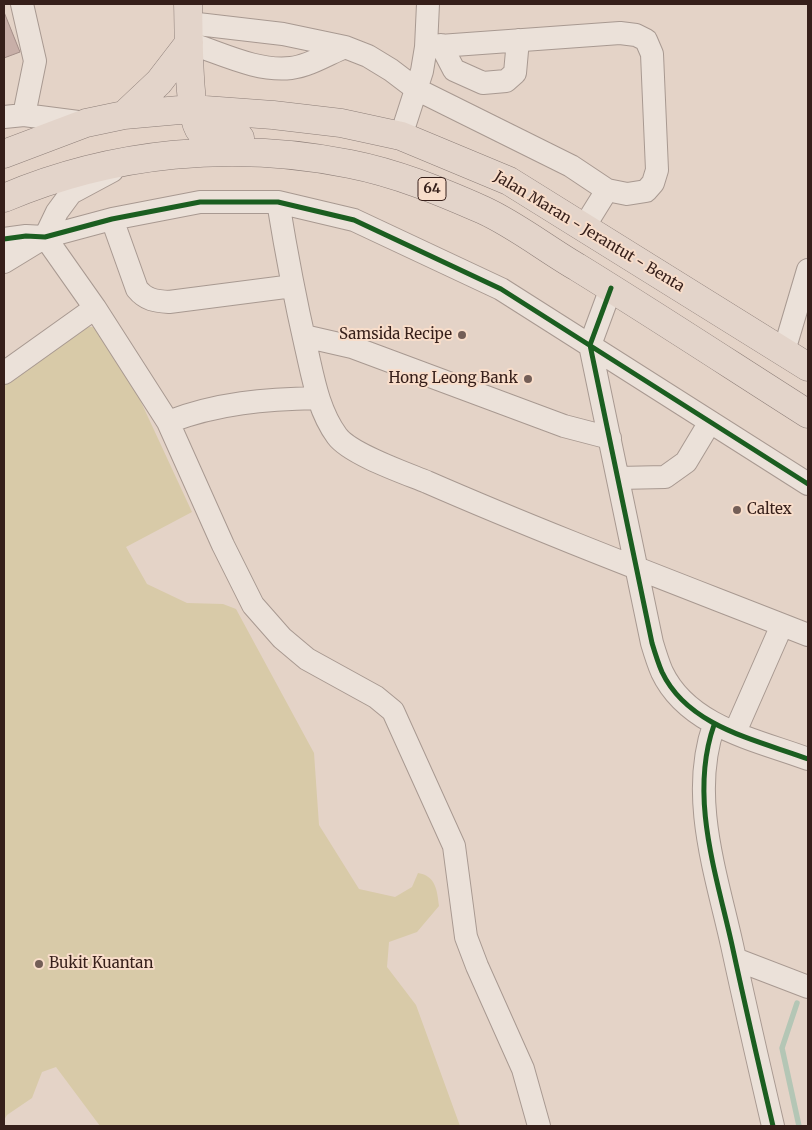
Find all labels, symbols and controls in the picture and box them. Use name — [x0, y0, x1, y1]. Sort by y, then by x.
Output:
street label: Jalan Maran - Jerantut - Benta — [491, 168, 687, 296]
road number: 64 — [418, 178, 446, 200]
place label: Samsida Recipe — [339, 326, 452, 344]
marker: Samsida Recipe — [456, 329, 468, 341]
place label: Hong Leong Bank — [388, 370, 518, 388]
marker: Hong Leong Bank — [522, 373, 534, 385]
place label: Caltex — [747, 501, 792, 519]
marker: Caltex — [731, 504, 743, 516]
place label: Bukit Kuantan — [49, 955, 153, 973]
marker: Bukit Kuantan — [33, 958, 45, 970]

